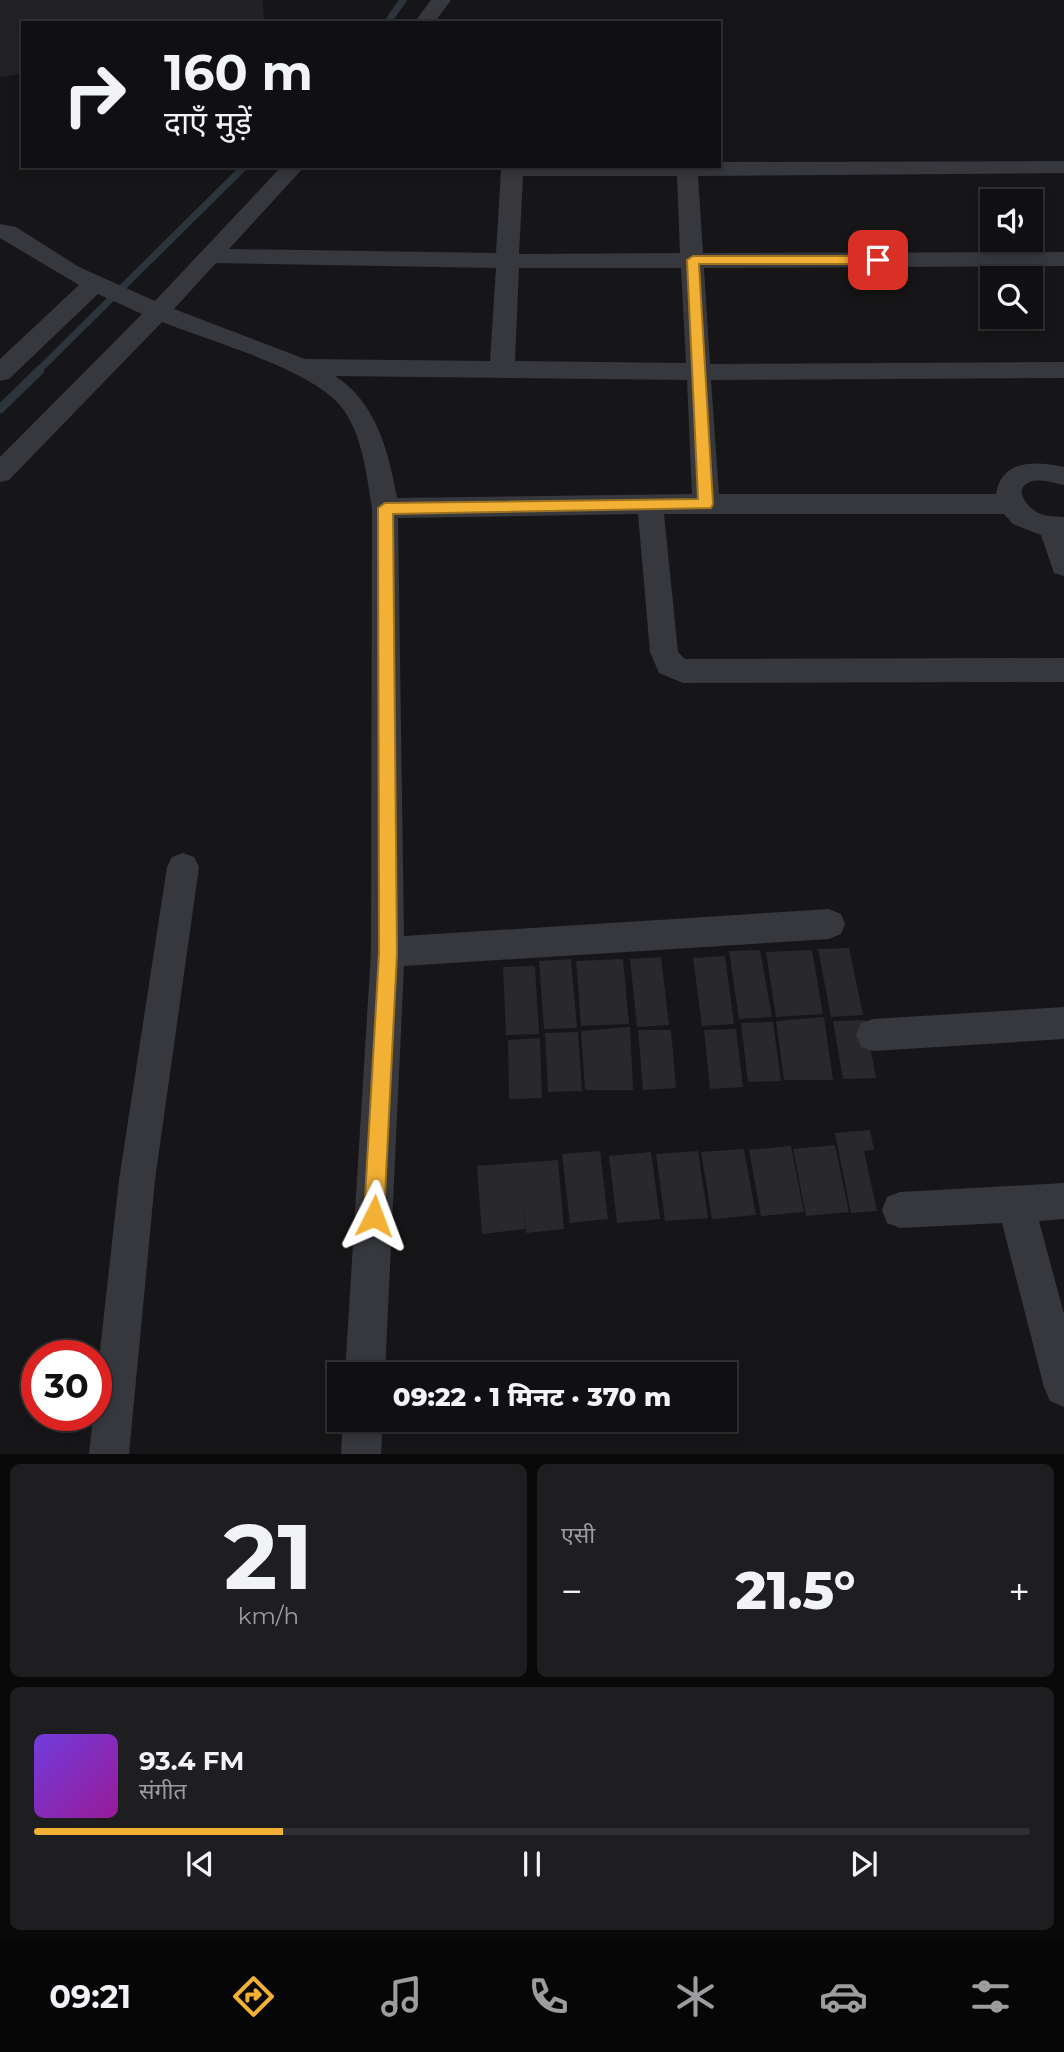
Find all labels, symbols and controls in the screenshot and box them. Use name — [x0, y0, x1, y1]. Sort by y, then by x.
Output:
text: 160 m — [164, 43, 313, 102]
icon: right — [49, 49, 140, 140]
text: दाएँ मुड़ें — [164, 103, 252, 142]
map controls — [980, 189, 1043, 329]
button: sound — [980, 189, 1043, 252]
pin — [848, 230, 908, 290]
icon: arrive — [859, 241, 897, 279]
button: search — [980, 266, 1043, 329]
position arrow — [337, 1179, 411, 1253]
speed limit sign: 30 — [21, 1340, 112, 1431]
text: 09:22 · 1 मिनट · 370 m — [393, 1381, 671, 1413]
text: 21 — [224, 1501, 313, 1612]
text: एसी — [561, 1521, 595, 1549]
text: 21.5° — [736, 1559, 856, 1622]
text: − — [561, 1568, 583, 1615]
text: + — [1008, 1568, 1030, 1615]
text: km/h — [238, 1602, 299, 1630]
text: 93.4 FM — [139, 1745, 244, 1777]
text: संगीत — [139, 1777, 187, 1805]
icon: previous — [181, 1845, 219, 1883]
icon: pause — [513, 1845, 551, 1883]
icon: next — [845, 1845, 883, 1883]
icon: directions — [229, 1972, 278, 2021]
icon: music — [377, 1972, 426, 2021]
icon: phone — [524, 1972, 573, 2021]
icon: climate — [671, 1972, 720, 2021]
icon: car — [819, 1972, 868, 2021]
icon: filters — [966, 1972, 1015, 2021]
text: 09:21 — [49, 1977, 131, 2016]

